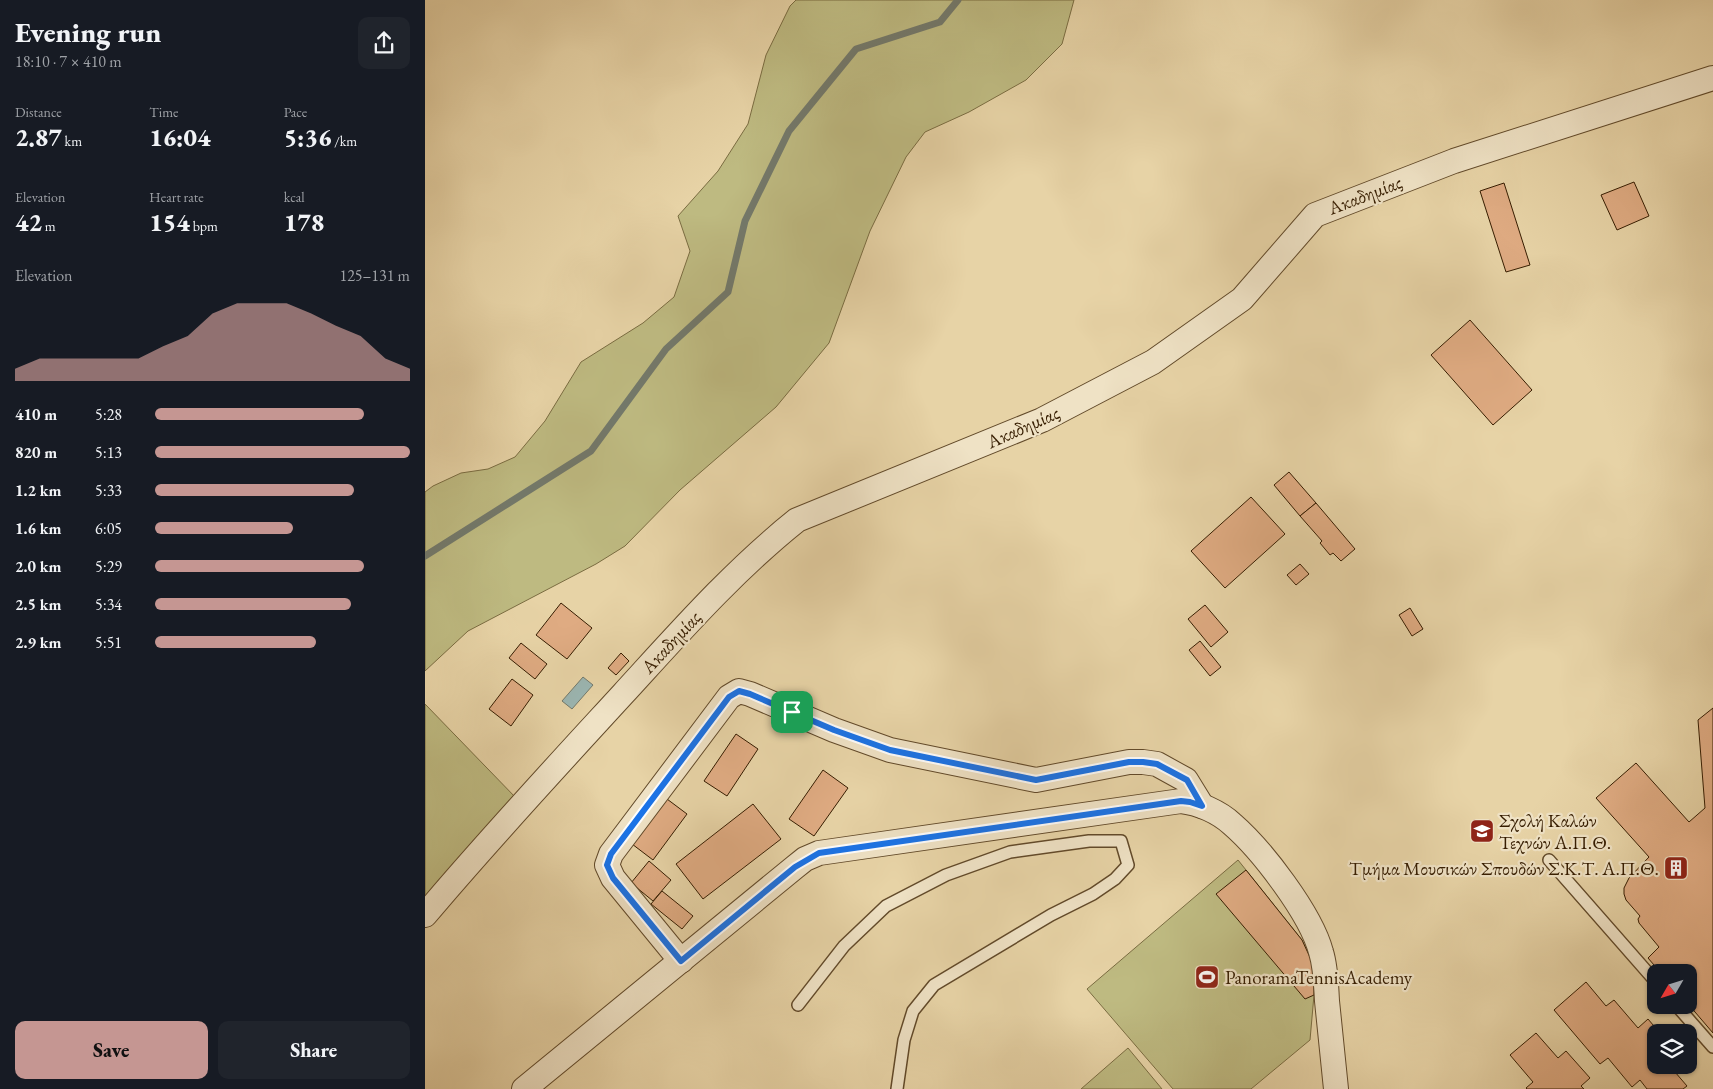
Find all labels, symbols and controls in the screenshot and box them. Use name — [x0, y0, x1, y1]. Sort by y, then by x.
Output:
text: Evening run — [15, 14, 161, 50]
button: share — [358, 17, 410, 69]
text: 18:10 · 7 × 410 m — [15, 51, 122, 72]
text: Distance — [15, 103, 62, 121]
text: Time — [149, 103, 179, 121]
text: Pace — [284, 103, 307, 121]
text: 2.87 — [15, 121, 62, 153]
text: 16:04 — [149, 121, 211, 153]
text: 5:36 — [284, 121, 331, 153]
text: km — [62, 132, 82, 150]
text: /km — [331, 132, 357, 150]
street label: Ακαδημίας — [1324, 169, 1406, 221]
text: Elevation — [15, 188, 65, 206]
text: Heart rate — [149, 188, 204, 206]
text: kcal — [284, 188, 305, 206]
text: 42 — [15, 206, 42, 238]
text: 154 — [149, 206, 190, 238]
text: 178 — [284, 206, 324, 238]
text: m — [42, 217, 56, 235]
text: bpm — [190, 217, 218, 235]
text: Elevation — [15, 265, 73, 286]
text: 125–131 m — [339, 265, 410, 286]
street label: Ακαδημίας — [982, 400, 1063, 455]
text: 410 m — [15, 404, 57, 425]
text: 5:28 — [95, 404, 122, 425]
text: 820 m — [15, 442, 57, 463]
text: 5:13 — [95, 442, 122, 463]
text: 1.2 km — [15, 480, 61, 501]
text: 5:33 — [95, 480, 122, 501]
text: 1.6 km — [15, 518, 61, 539]
text: 6:05 — [95, 518, 122, 539]
text: 2.0 km — [15, 556, 61, 577]
text: 5:29 — [95, 556, 122, 577]
text: 2.5 km — [15, 594, 61, 615]
text: 5:34 — [95, 594, 122, 615]
street label: Ακαδημίας — [635, 605, 706, 679]
text: 2.9 km — [15, 632, 61, 653]
text: 5:51 — [95, 632, 122, 653]
pin — [771, 691, 813, 733]
icon: arrive — [778, 698, 806, 726]
place label: Σχολή Καλών Τεχνών Α.Π.Θ. — [1499, 808, 1611, 855]
school or university icon: Σχολή Καλών Τεχνών Α.Π.Θ. — [1469, 818, 1495, 844]
building icon: Τμήμα Μουσικών Σπουδών Σ.Κ.Τ. Α.Π.Θ. — [1663, 855, 1689, 881]
place label: Τμήμα Μουσικών Σπουδών Σ.Κ.Τ. Α.Π.Θ. — [1349, 856, 1659, 881]
sports icon: PanoramaTennisAcademy — [1194, 964, 1220, 990]
north arrow — [1647, 964, 1697, 1014]
map controls — [1647, 964, 1697, 1074]
place label: PanoramaTennisAcademy — [1225, 965, 1413, 990]
button: Save — [15, 1021, 208, 1079]
button: Share — [218, 1021, 410, 1079]
button: layers — [1647, 1024, 1697, 1074]

